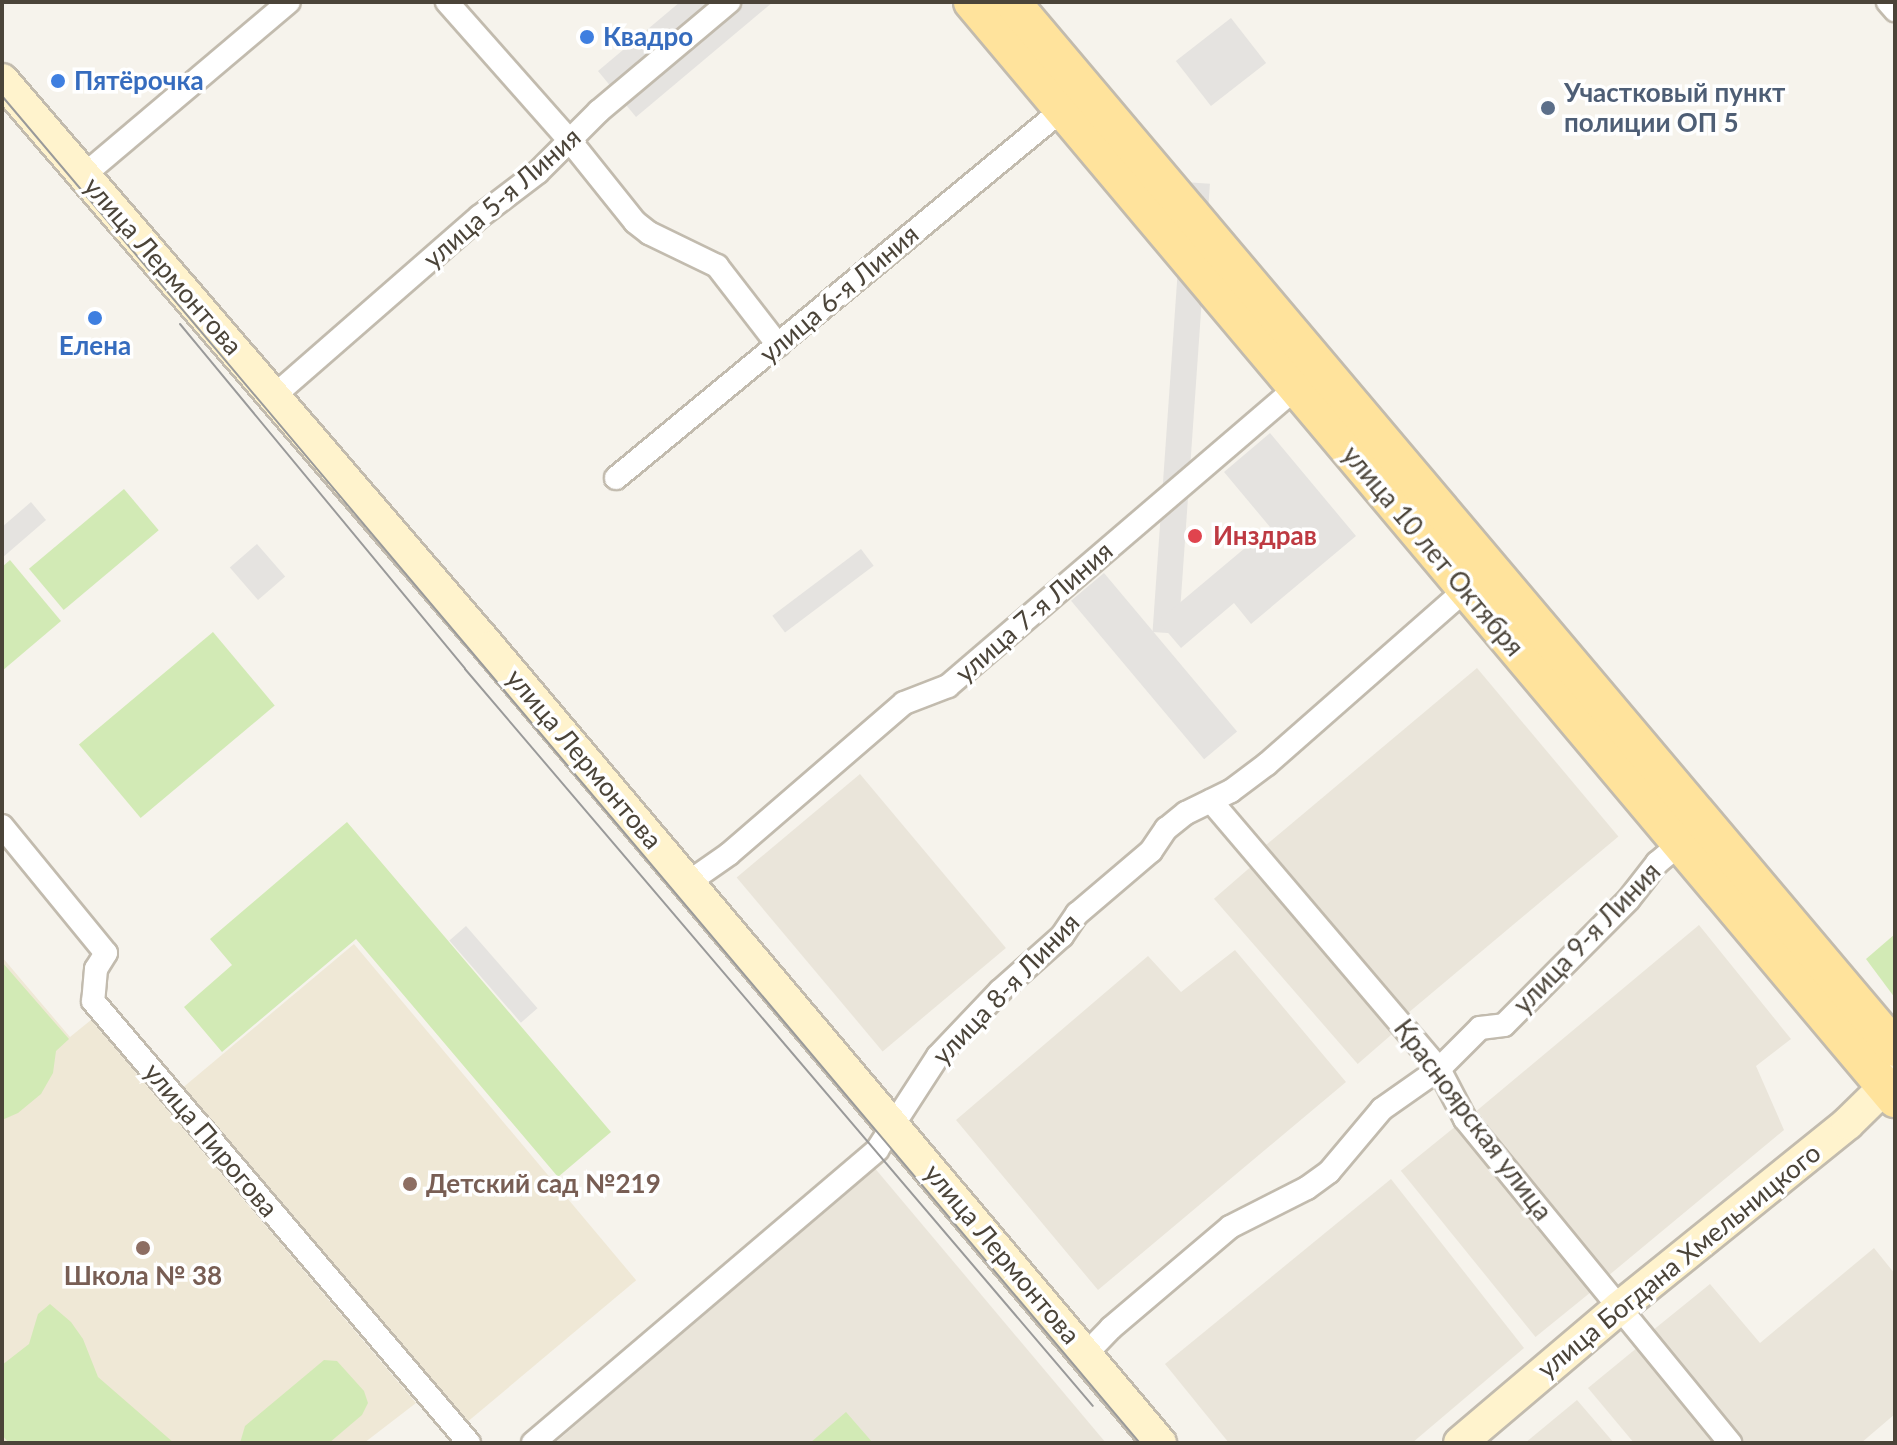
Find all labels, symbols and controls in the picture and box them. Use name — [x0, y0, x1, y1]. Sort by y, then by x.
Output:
place label: Квадро — [603, 21, 693, 53]
marker: Квадро — [578, 28, 596, 46]
place label: Пятёрочка — [74, 65, 204, 97]
marker: Пятёрочка — [49, 72, 67, 90]
place label: Участковый пункт полиции ОП 5 — [1564, 77, 1785, 138]
marker: Участковый пункт полиции ОП 5 — [1539, 99, 1557, 117]
street label: улица 5-я Линия — [417, 121, 587, 275]
street label: улица Лермонтова — [77, 171, 249, 361]
street label: улица 6-я Линия — [753, 218, 925, 370]
marker: Елена — [86, 309, 104, 327]
place label: Елена — [59, 330, 131, 362]
street label: улица 10 лет Октября — [1336, 440, 1530, 662]
place label: Инздрав — [1213, 520, 1317, 552]
marker: Инздрав — [1184, 525, 1206, 547]
street label: улица 7-я Линия — [949, 535, 1119, 689]
street label: улица Лермонтова — [500, 663, 668, 855]
street label: улица 9-я Линия — [1507, 856, 1667, 1020]
street label: улица 8-я Линия — [926, 907, 1086, 1071]
street label: Красноярская улица — [1387, 1014, 1559, 1226]
street label: улица Пирогова — [137, 1057, 285, 1223]
street label: улица Богдана Хмельницкого — [1531, 1137, 1827, 1385]
street label: улица Лермонтова — [918, 1158, 1086, 1350]
place label: Детский сад №219 — [426, 1168, 661, 1200]
marker: Детский сад №219 — [401, 1175, 419, 1193]
marker: Школа № 38 — [134, 1239, 152, 1257]
place label: Школа № 38 — [64, 1260, 222, 1292]

